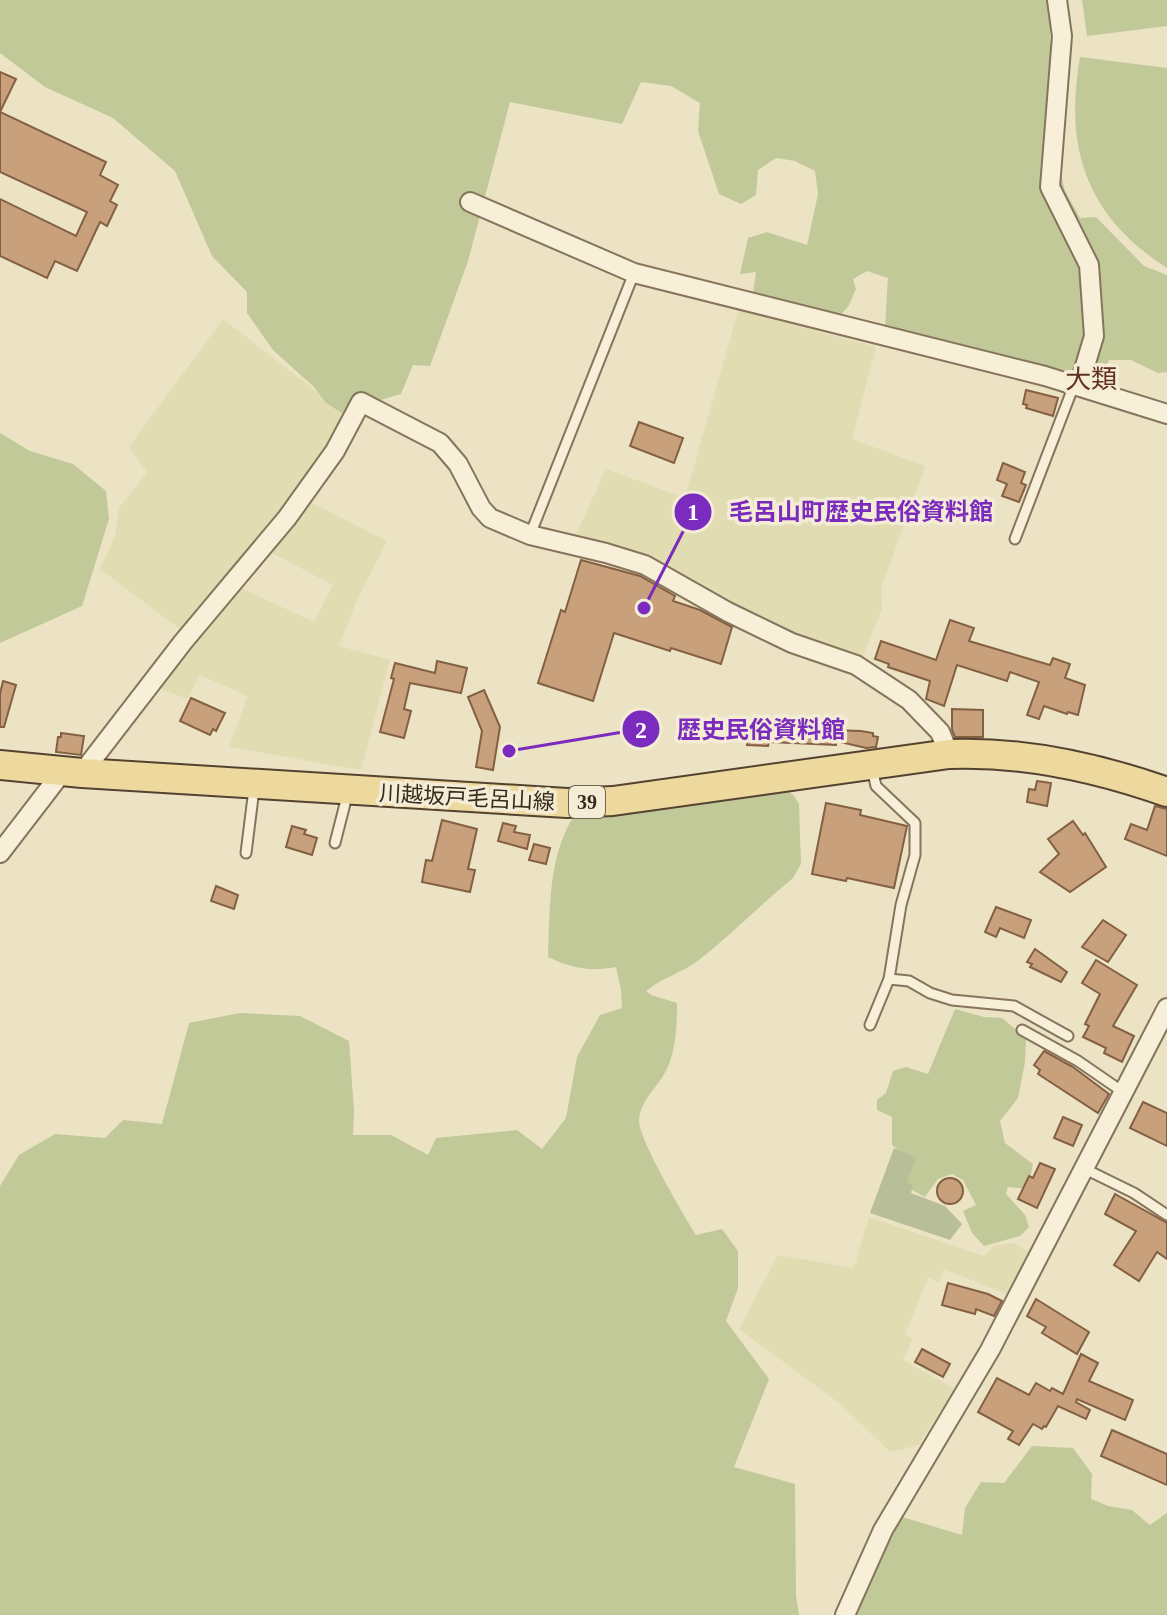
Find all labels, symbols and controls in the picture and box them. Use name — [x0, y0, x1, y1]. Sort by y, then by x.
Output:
district label: 大類 — [1065, 365, 1117, 394]
callout: 毛呂山町歴史民俗資料館 — [673, 488, 1009, 536]
text: 1 — [687, 499, 699, 525]
text: 毛呂山町歴史民俗資料館 — [729, 499, 993, 525]
callout: 歴史民俗資料館 — [621, 705, 861, 753]
text: 2 — [635, 717, 647, 743]
text: 歴史民俗資料館 — [677, 717, 845, 743]
street label: 川越坂戸毛呂山線 — [378, 780, 556, 815]
road number: 39 — [569, 786, 605, 818]

